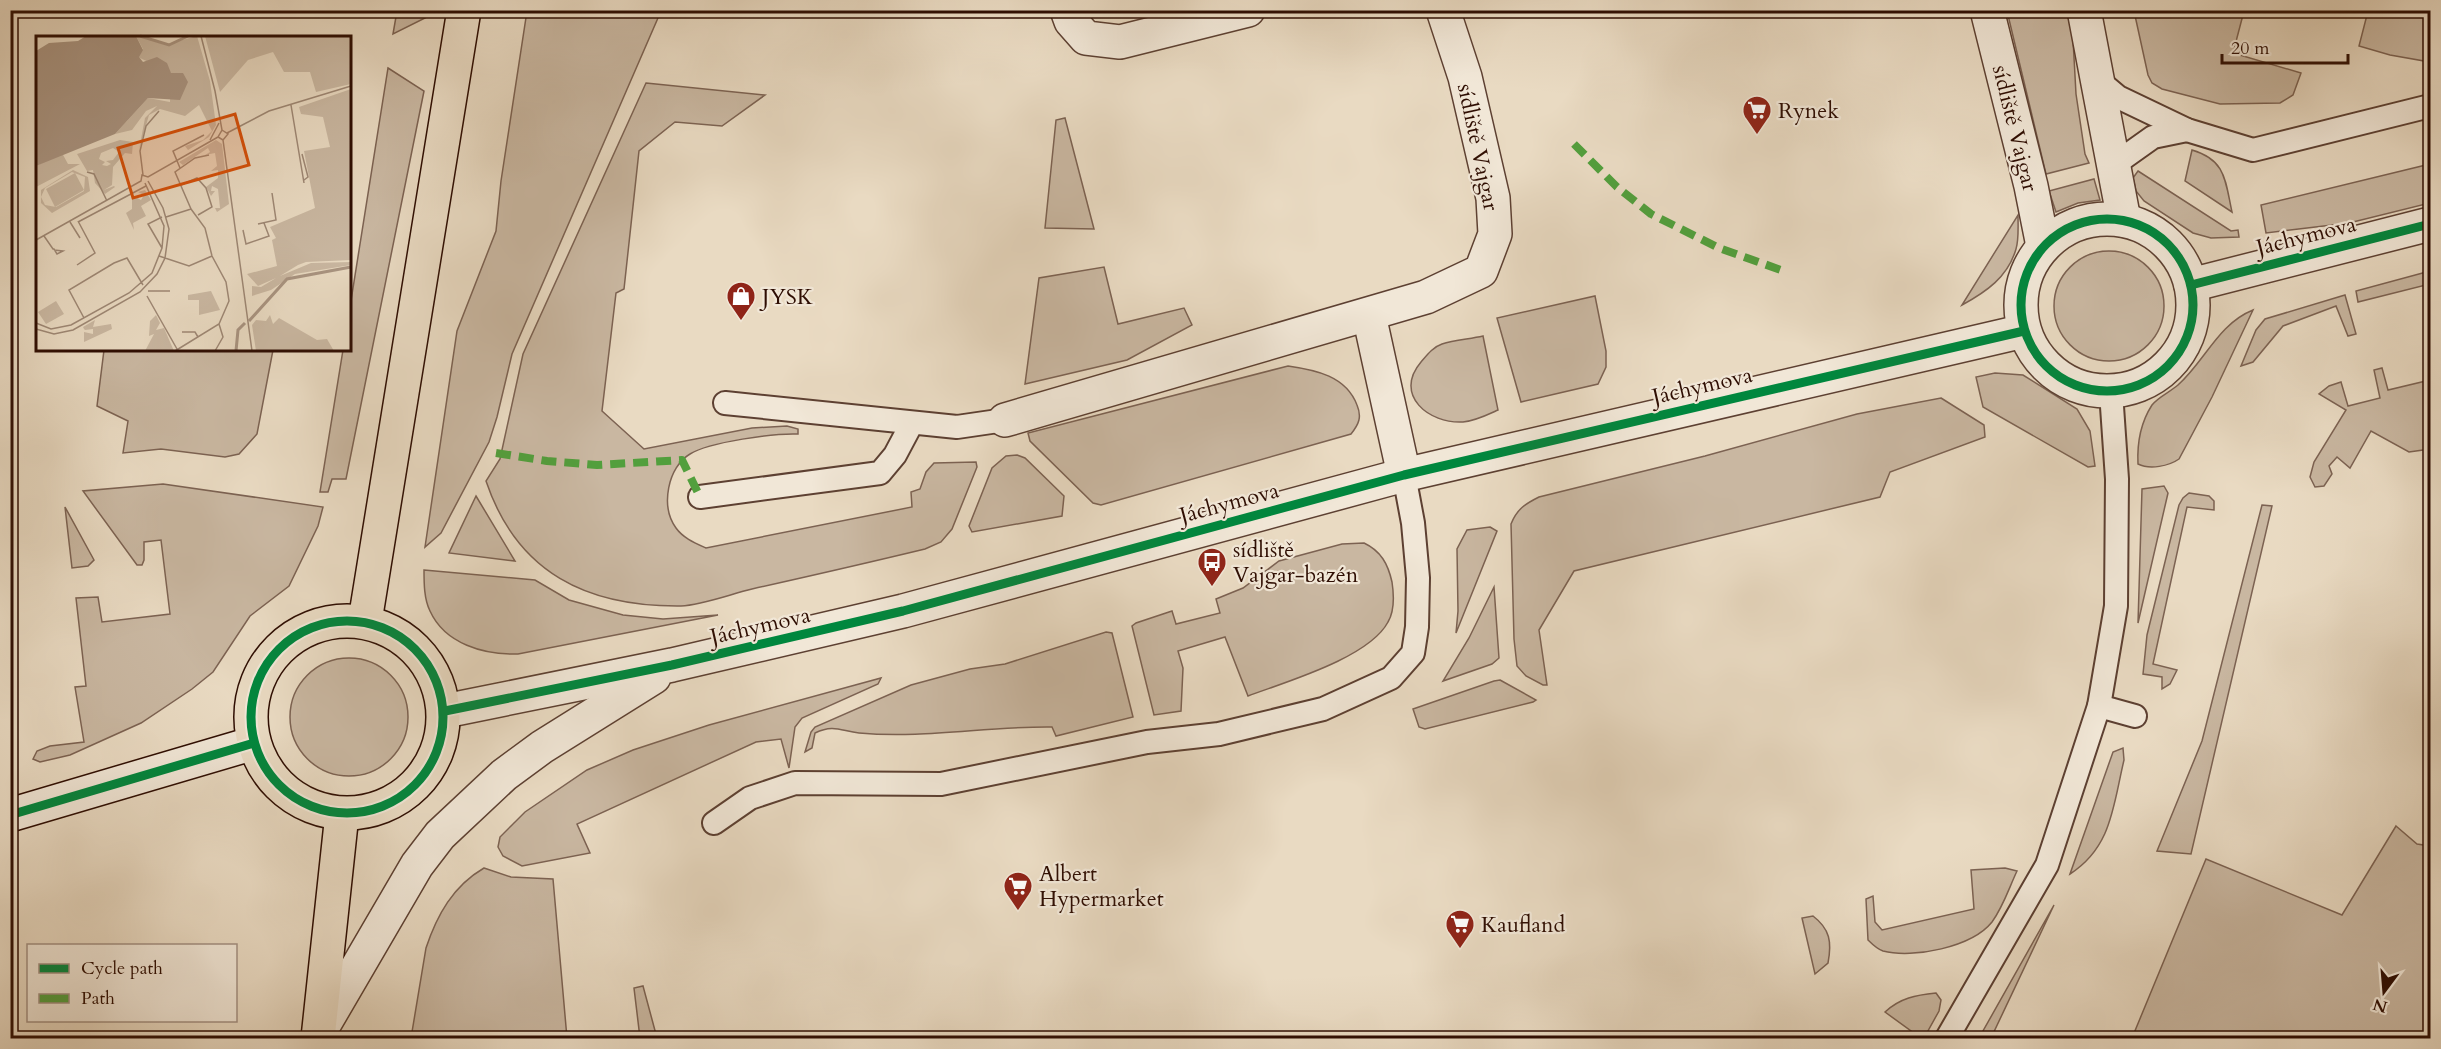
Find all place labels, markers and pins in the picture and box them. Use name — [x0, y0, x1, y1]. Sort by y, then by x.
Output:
supermarket icon: Rynek — [1741, 94, 1773, 136]
place label: Rynek — [1778, 96, 1839, 126]
shop icon: JYSK — [725, 280, 757, 322]
place label: JYSK — [759, 282, 814, 312]
place label: sídliště Vajgar-bazén — [1233, 535, 1359, 590]
bus stop icon: sídliště Vajgar-bazén — [1196, 546, 1228, 588]
place label: Albert Hypermarket — [1039, 859, 1164, 914]
supermarket icon: Albert Hypermarket — [1002, 870, 1034, 912]
supermarket icon: Kaufland — [1444, 908, 1476, 950]
place label: Kaufland — [1481, 910, 1566, 940]

